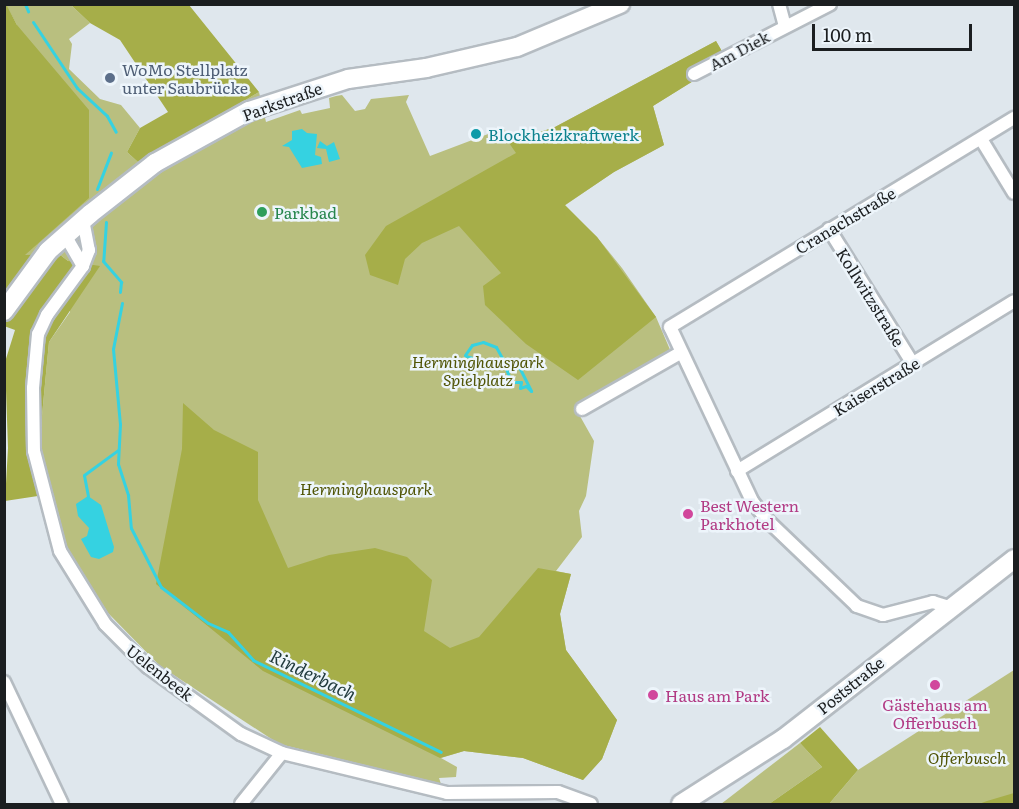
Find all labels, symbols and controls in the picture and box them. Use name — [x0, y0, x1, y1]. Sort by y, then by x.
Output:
scale bar — [815, 12, 976, 50]
text: 100 m — [823, 21, 872, 48]
street label: Am Diek — [706, 26, 772, 74]
place label: WoMo Stellplatz unter Saubrücke — [122, 59, 248, 97]
marker: WoMo Stellplatz unter Saubrücke — [103, 71, 117, 85]
street label: Parkstraße — [239, 78, 325, 124]
place label: Blockheizkraftwerk — [488, 124, 639, 144]
marker: Blockheizkraftwerk — [469, 127, 483, 141]
street label: Cranachstraße — [792, 183, 898, 257]
place label: Parkbad — [274, 202, 337, 222]
marker: Parkbad — [255, 205, 269, 219]
street label: Kollwitzstraße — [833, 244, 909, 350]
park label: Herminghauspark Spielplatz — [412, 351, 544, 389]
street label: Kaiserstraße — [829, 353, 923, 419]
park label: Herminghauspark — [300, 478, 432, 498]
place label: Best Western Parkhotel — [700, 495, 799, 533]
marker: Best Western Parkhotel — [681, 507, 695, 521]
street label: Uelenbeek — [123, 640, 197, 704]
water label: Rinderbach — [266, 645, 360, 705]
street label: Poststraße — [813, 652, 887, 718]
marker: Gästehaus am Offerbusch — [928, 678, 942, 692]
place label: Haus am Park — [665, 685, 769, 705]
marker: Haus am Park — [646, 688, 660, 702]
place label: Gästehaus am Offerbusch — [882, 694, 988, 732]
park label: Offerbusch — [928, 747, 1006, 767]

